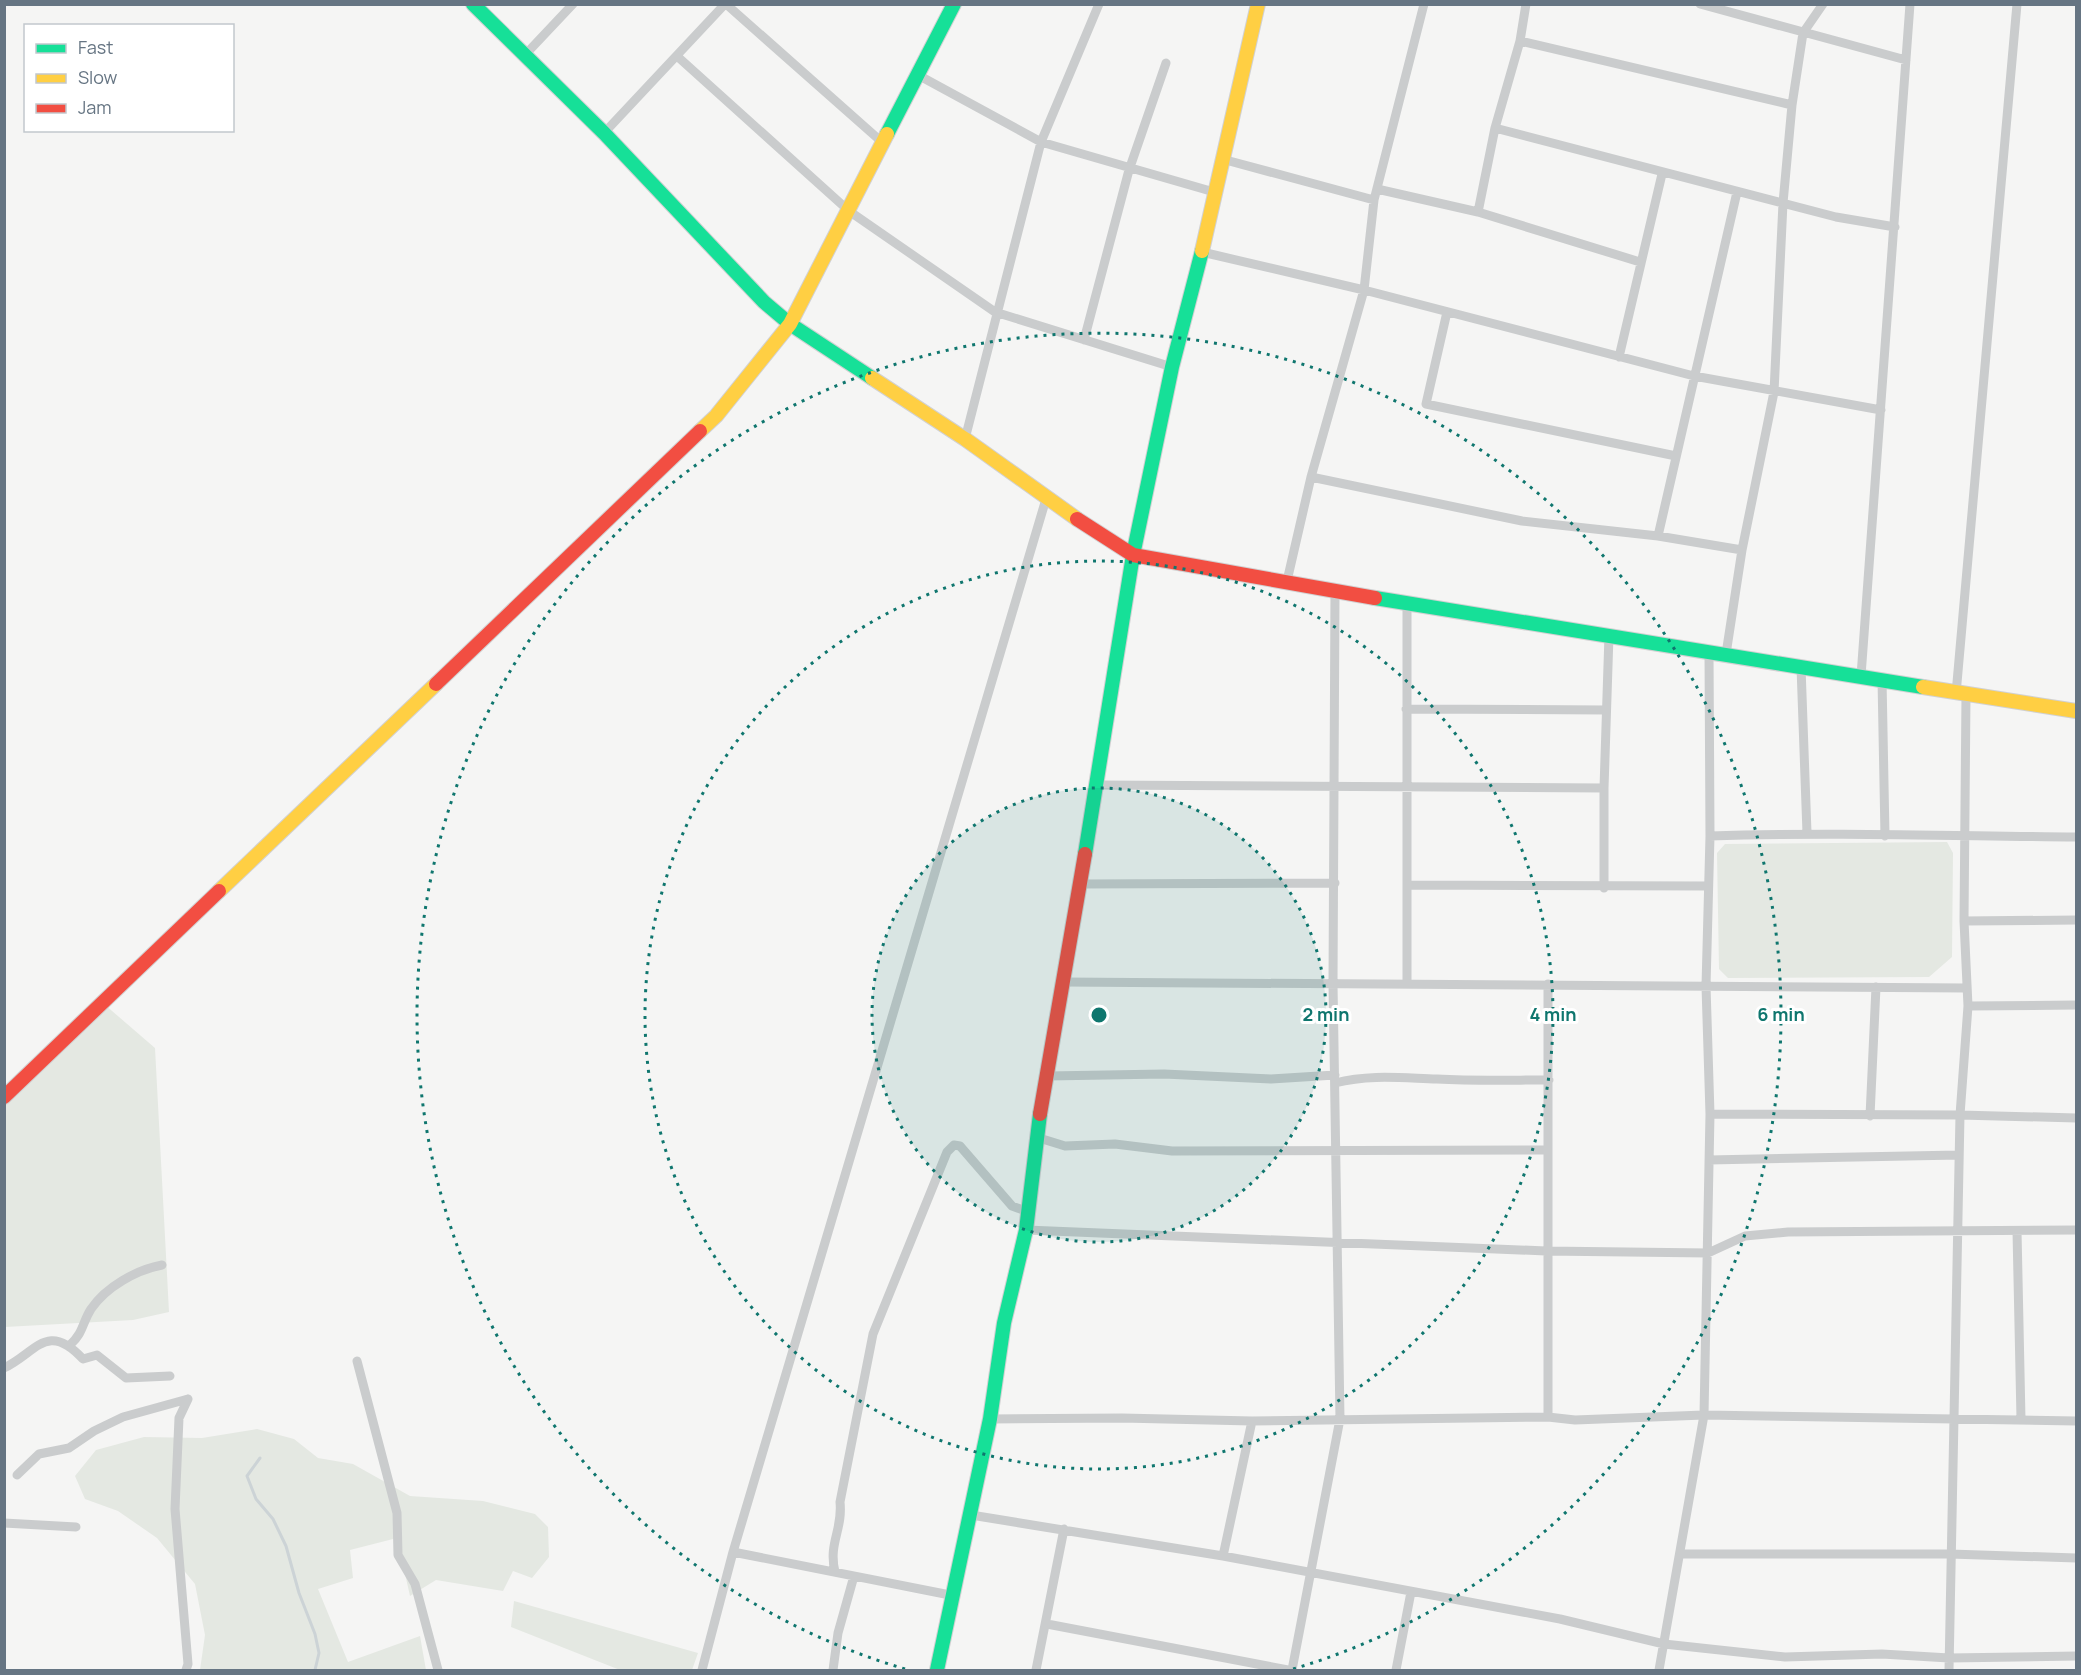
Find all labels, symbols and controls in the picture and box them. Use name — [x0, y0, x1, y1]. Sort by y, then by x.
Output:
legend — [24, 24, 234, 132]
text: Fast — [78, 35, 113, 59]
text: Slow — [78, 65, 118, 89]
text: Jam — [78, 95, 112, 119]
text: 2 min — [1303, 1002, 1349, 1026]
text: 4 min — [1529, 1002, 1577, 1026]
text: 6 min — [1757, 1002, 1805, 1026]
centre of rings — [1089, 1005, 1109, 1025]

